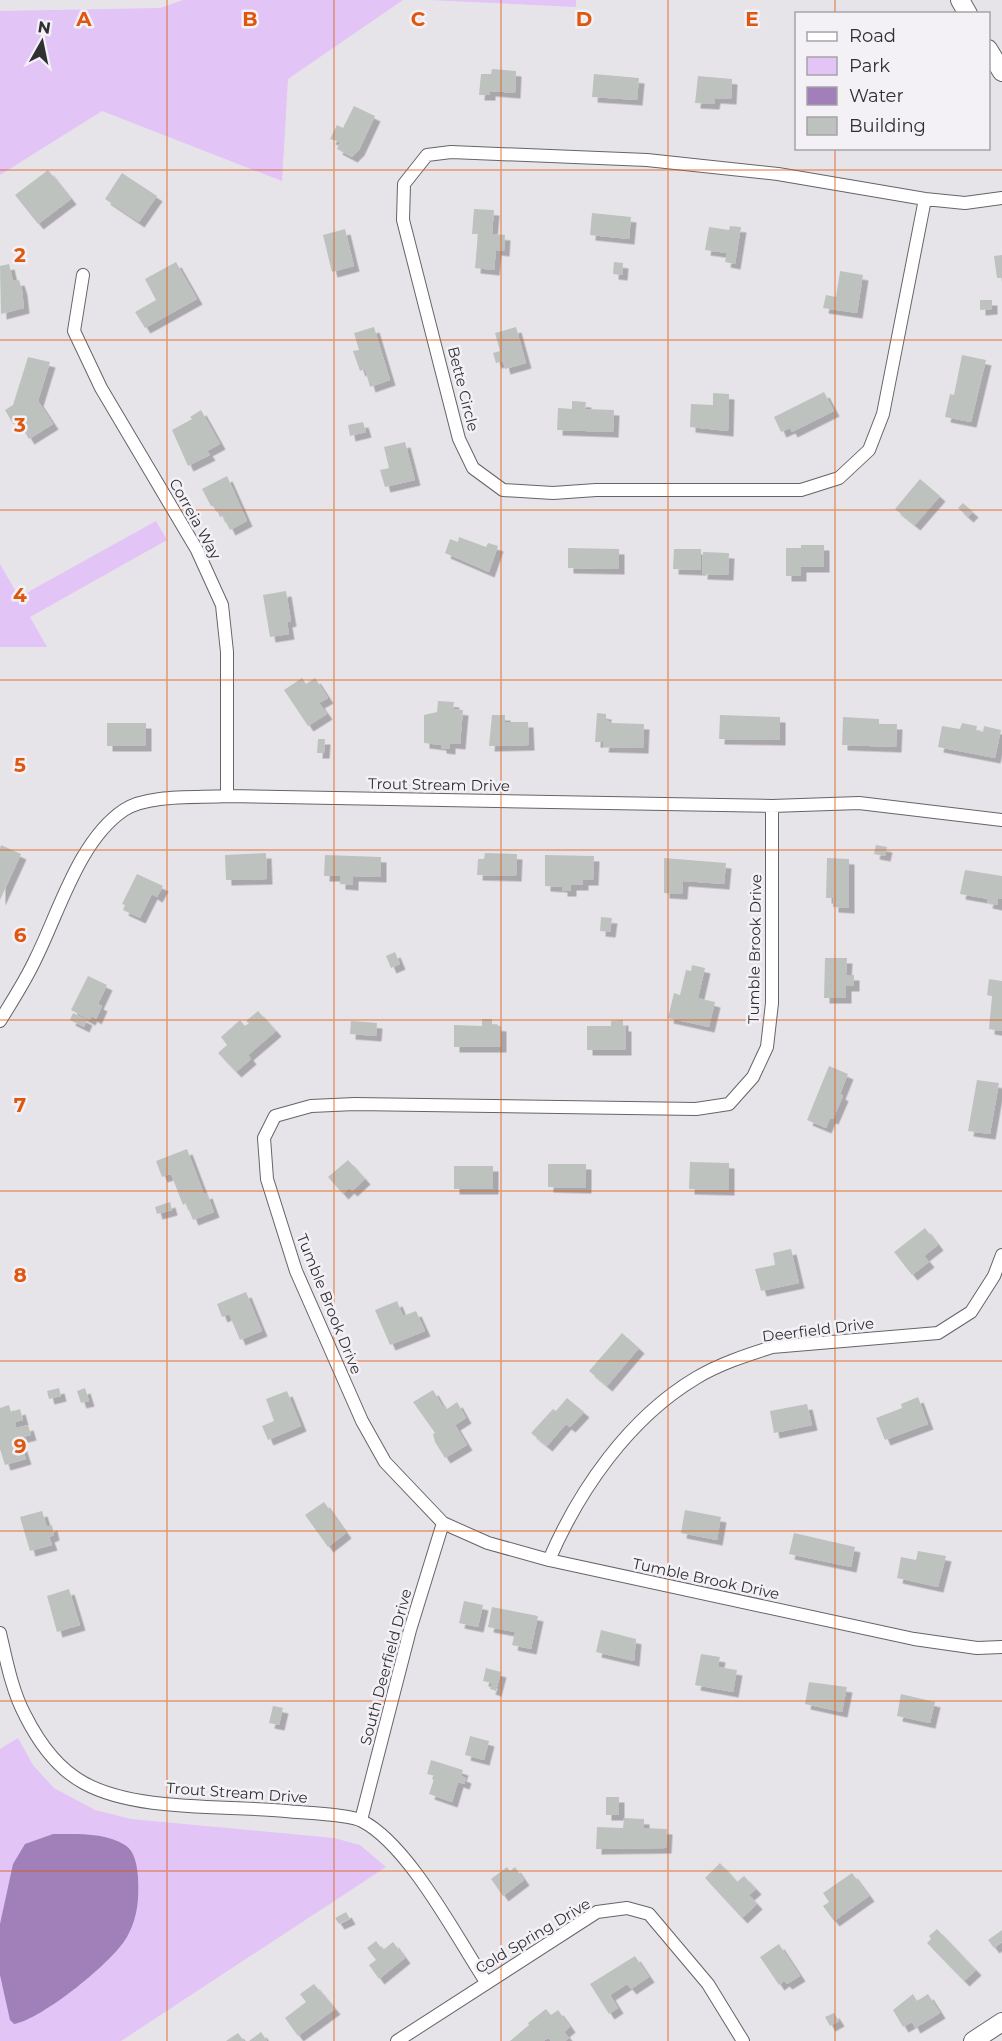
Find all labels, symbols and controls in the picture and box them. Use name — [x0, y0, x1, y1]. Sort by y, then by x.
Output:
text: A — [75, 7, 92, 31]
text: B — [242, 7, 258, 31]
text: C — [411, 7, 426, 31]
text: D — [576, 7, 592, 31]
text: E — [745, 7, 759, 31]
north arrow — [12, 12, 72, 72]
legend — [795, 12, 990, 150]
text: N — [36, 17, 52, 38]
text: Road — [849, 25, 896, 47]
text: Park — [849, 55, 890, 77]
text: Water — [849, 85, 904, 107]
text: Building — [849, 115, 926, 137]
text: 2 — [14, 243, 26, 267]
street label: Bette Circle — [444, 344, 483, 433]
text: 3 — [13, 413, 26, 437]
street label: Correia Way — [165, 475, 226, 563]
text: 4 — [13, 583, 27, 607]
text: 5 — [14, 753, 26, 777]
street label: Trout Stream Drive — [368, 774, 510, 795]
street label: Tumble Brook Drive — [744, 874, 765, 1024]
text: 6 — [14, 923, 27, 947]
text: 7 — [14, 1093, 26, 1117]
street label: Tumble Brook Drive — [293, 1231, 366, 1377]
text: 8 — [13, 1263, 27, 1287]
street label: Deerfield Drive — [761, 1313, 875, 1346]
text: 9 — [14, 1434, 26, 1458]
street label: Tumble Brook Drive — [631, 1554, 781, 1603]
street label: South Deerfield Drive — [355, 1587, 416, 1747]
street label: Trout Stream Drive — [166, 1778, 308, 1807]
street label: Cold Spring Drive — [472, 1894, 594, 1977]

